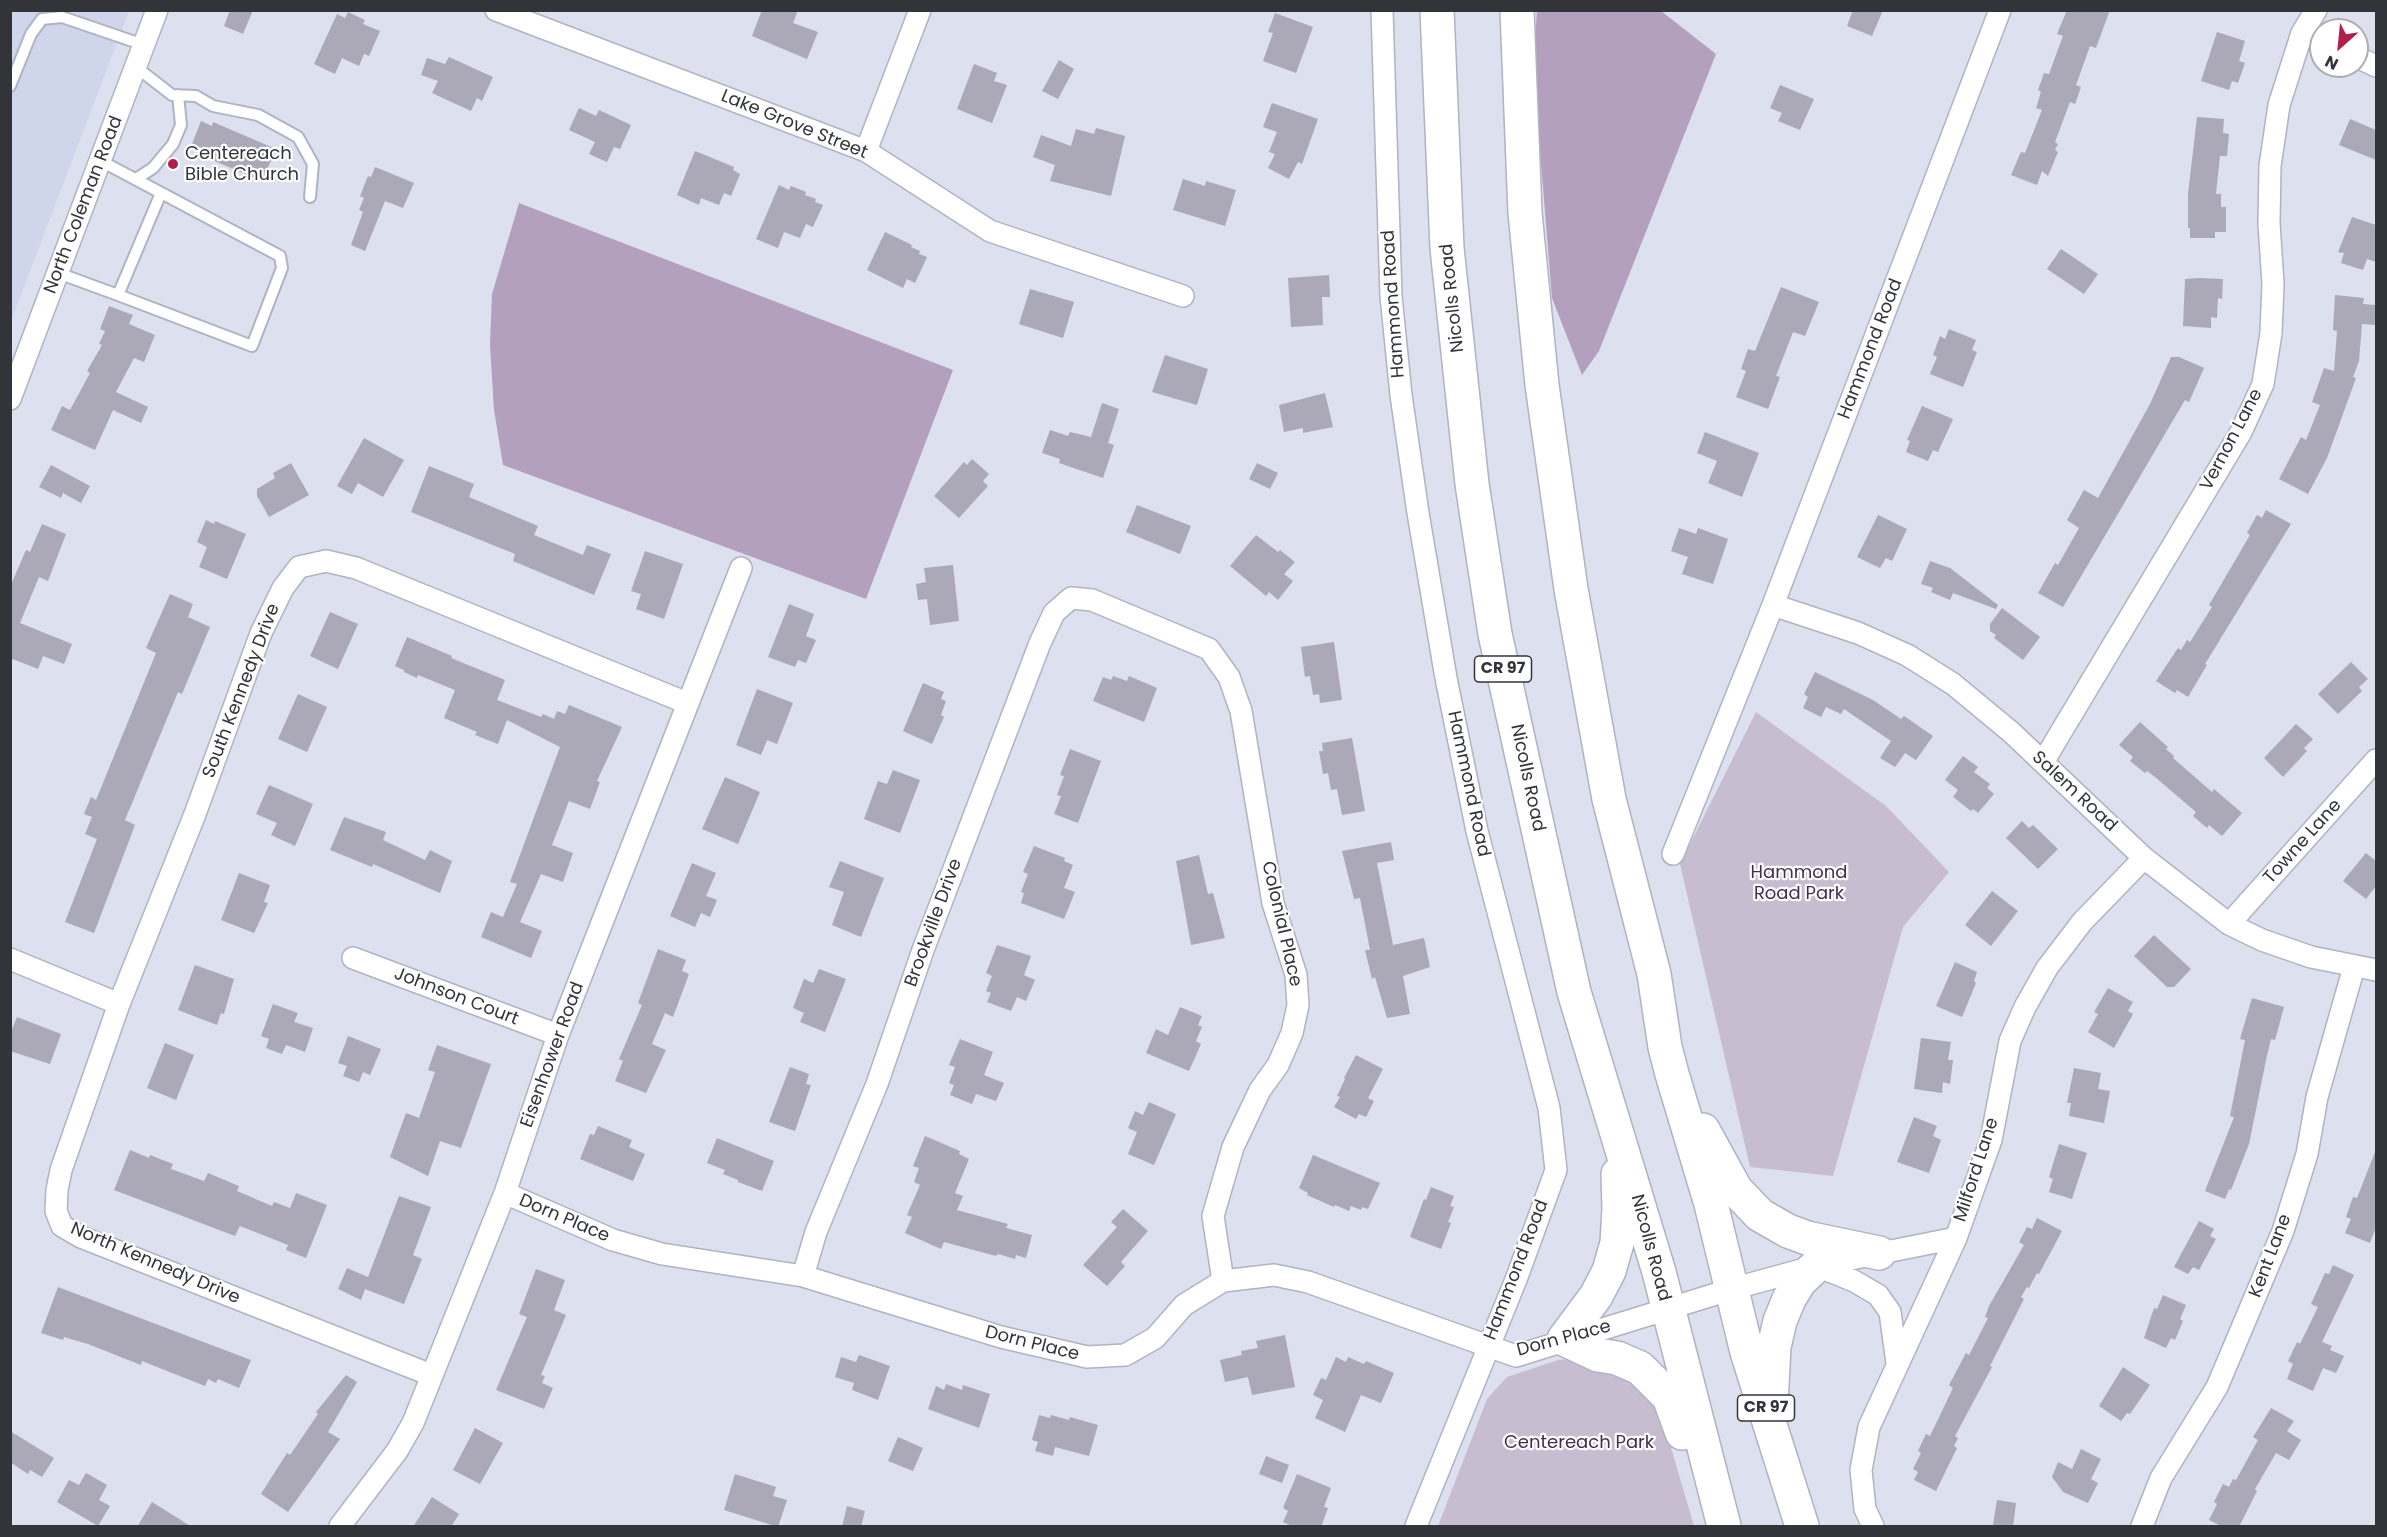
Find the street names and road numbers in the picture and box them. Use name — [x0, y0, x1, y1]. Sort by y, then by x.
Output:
street label: Lake Grove Street — [718, 86, 870, 164]
street label: North Coleman Road — [40, 113, 128, 297]
street label: Hammond Road — [1378, 229, 1410, 379]
street label: Nicolls Road — [1437, 242, 1469, 354]
street label: Hammond Road — [1834, 276, 1908, 422]
street label: Vernon Lane — [2196, 385, 2268, 495]
street label: South Kennedy Drive — [199, 601, 285, 781]
road number: CR 97 — [1474, 656, 1532, 682]
street label: Hammond Road — [1442, 709, 1494, 859]
street label: Nicolls Road — [1505, 722, 1549, 834]
street label: Salem Road — [2027, 747, 2121, 837]
street label: Towne Lane — [2259, 795, 2347, 889]
street label: Brookville Drive — [901, 856, 967, 990]
street label: Colonial Place — [1256, 859, 1306, 989]
street label: Johnson Court — [391, 963, 521, 1031]
street label: Eisenhower Road — [517, 979, 589, 1131]
street label: Milford Lane — [1950, 1115, 2004, 1225]
street label: Dorn Place — [515, 1190, 613, 1248]
street label: Nicolls Road — [1625, 1192, 1675, 1304]
street label: Hammond Road — [1480, 1197, 1554, 1343]
street label: Kent Lane — [2245, 1211, 2297, 1301]
street label: North Kennedy Drive — [67, 1218, 243, 1310]
street label: Dorn Place — [1515, 1316, 1613, 1362]
street label: Dorn Place — [983, 1322, 1081, 1366]
road number: CR 97 — [1738, 1395, 1794, 1421]

